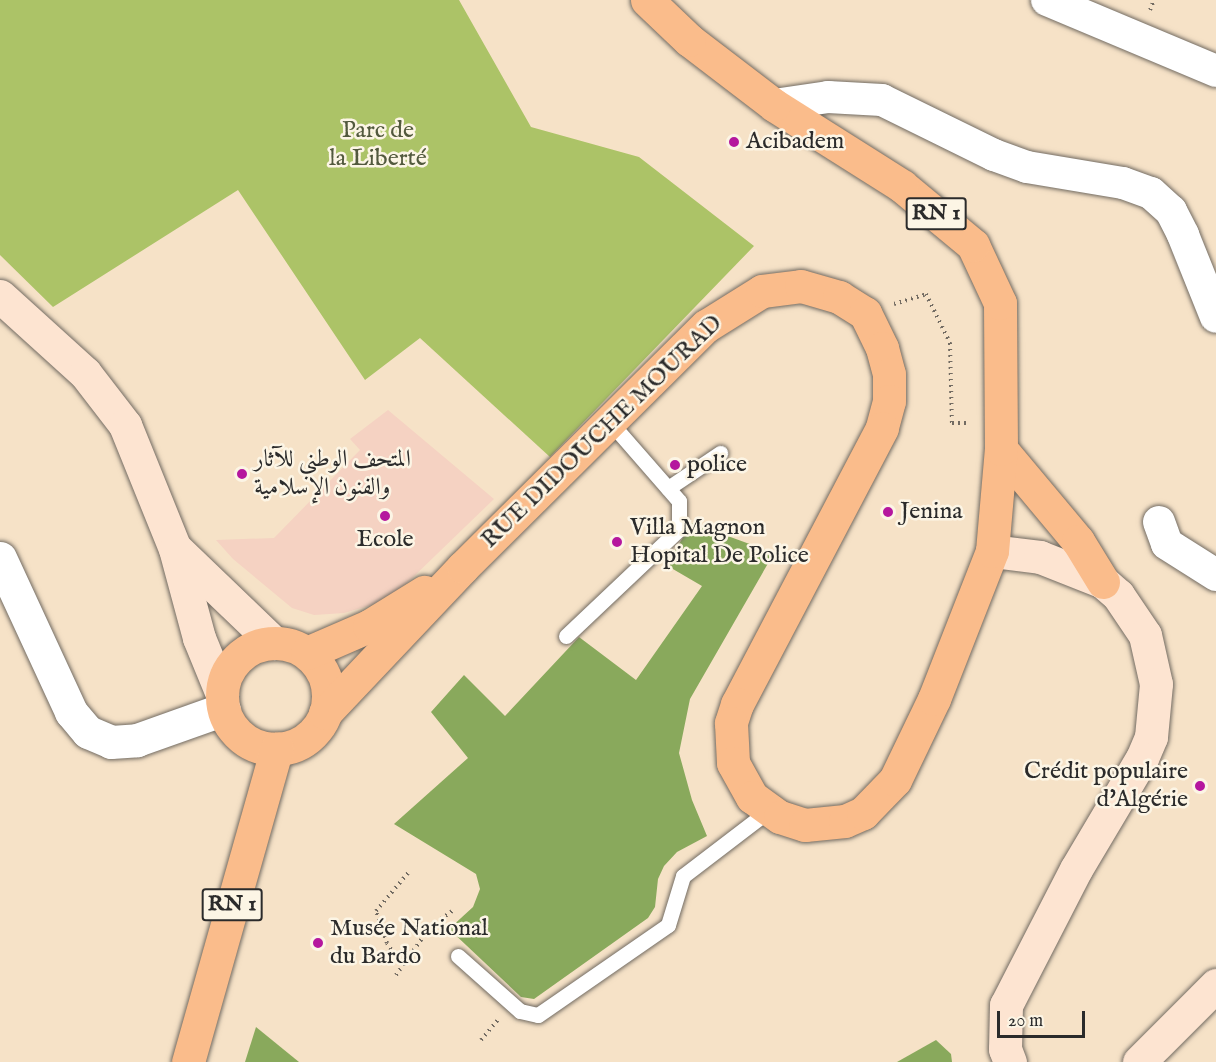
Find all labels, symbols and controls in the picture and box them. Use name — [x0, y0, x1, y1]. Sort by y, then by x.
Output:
park label: Parc de la Liberté — [329, 117, 427, 173]
place label: Acibadem — [746, 128, 844, 156]
marker: Acibadem — [727, 135, 741, 149]
road number: RN 1 — [904, 195, 968, 233]
street label: RUE DIDOUCHE MOURAD — [476, 309, 728, 555]
place label: المتحف الوطني للآثار والفنون الإسلامية — [254, 446, 411, 502]
place label: police — [687, 451, 747, 479]
marker: police — [668, 458, 682, 472]
marker: المتحف الوطني للآثار والفنون الإسلامية — [235, 467, 249, 481]
place label: Jenina — [900, 498, 963, 526]
marker: Jenina — [881, 505, 895, 519]
marker: Ecole — [378, 509, 392, 523]
place label: Villa Magnon Hopital De Police — [630, 514, 809, 570]
place label: Ecole — [356, 526, 414, 554]
marker: Villa Magnon Hopital De Police — [608, 533, 626, 551]
place label: Crédit populaire d'Algérie — [1024, 758, 1188, 814]
marker: Crédit populaire d'Algérie — [1193, 779, 1207, 793]
road number: RN 1 — [200, 886, 264, 924]
place label: Musée National du Bardo — [330, 915, 488, 971]
marker: Musée National du Bardo — [311, 936, 325, 950]
scale bar — [1000, 999, 1088, 1037]
text: 20 m — [1008, 1010, 1043, 1033]

